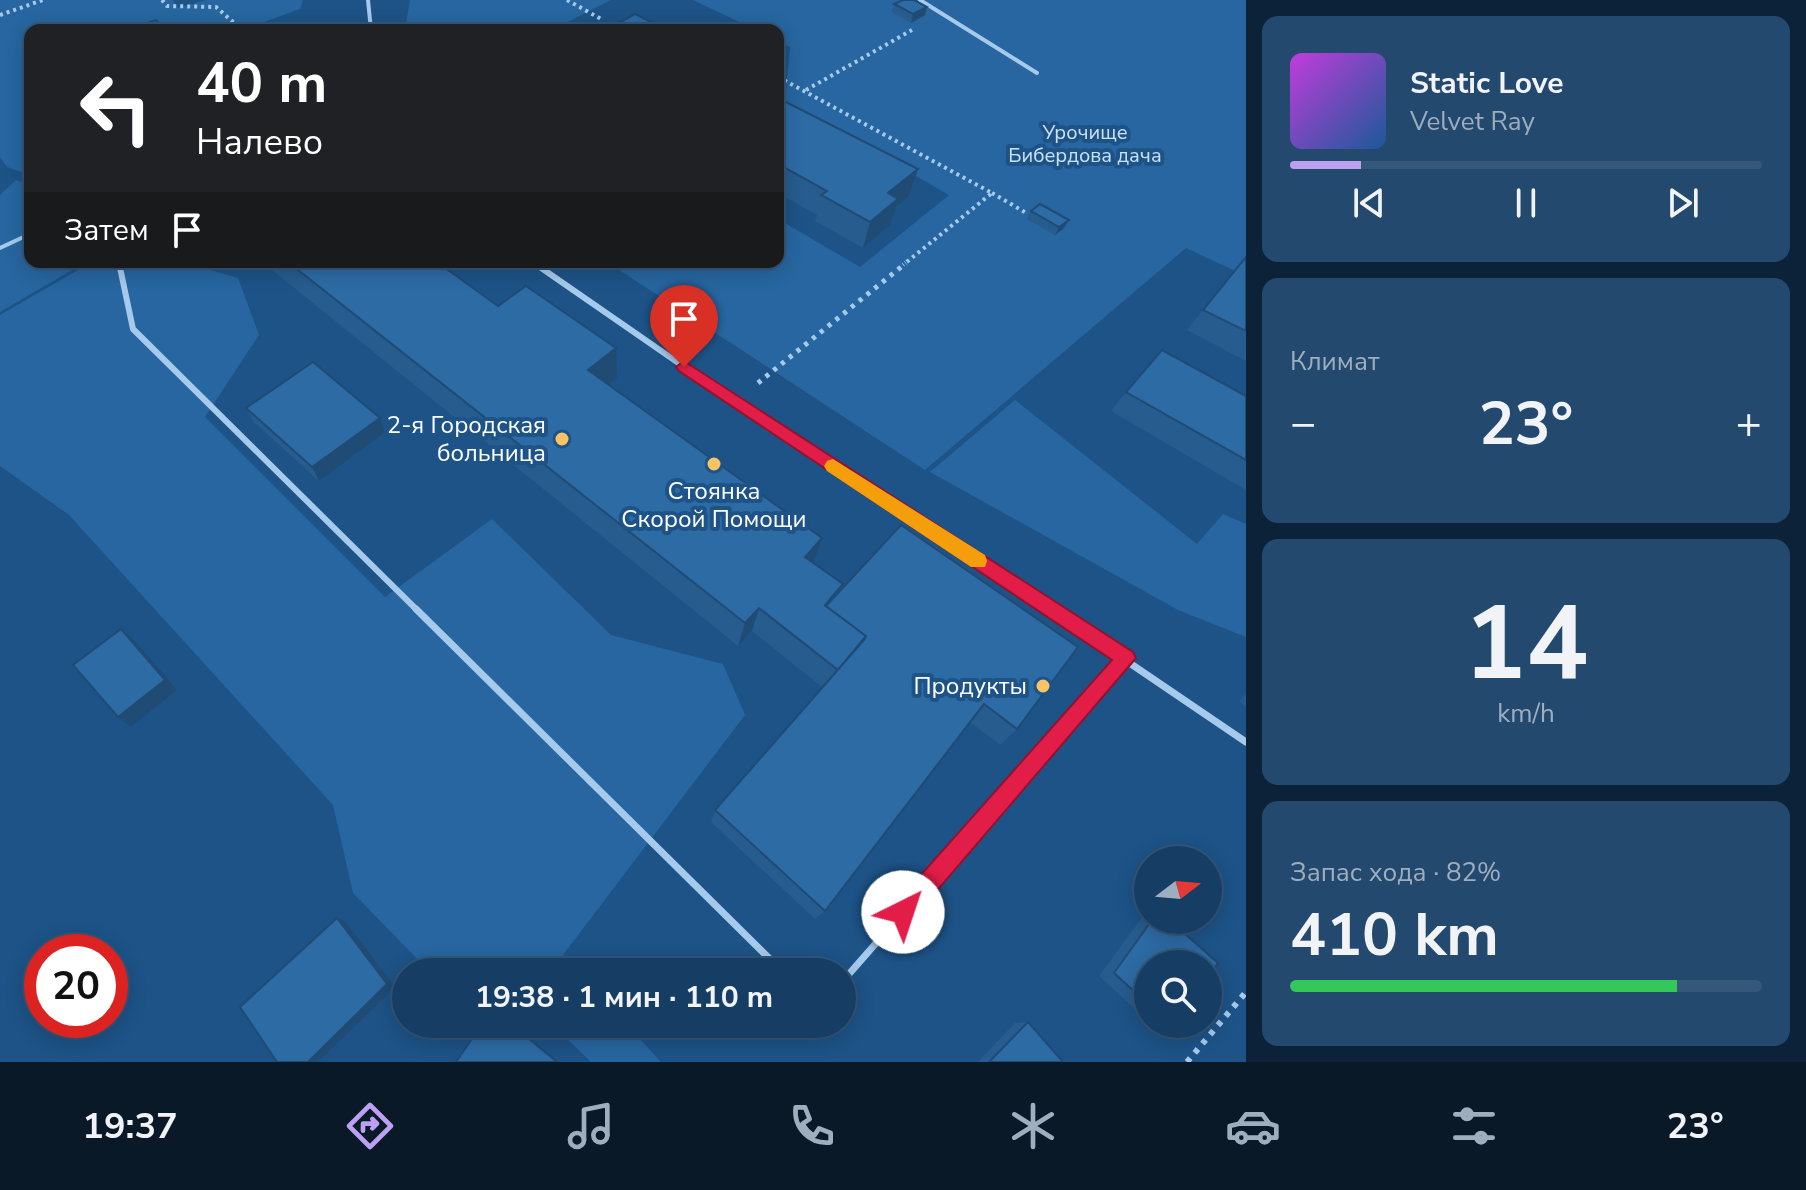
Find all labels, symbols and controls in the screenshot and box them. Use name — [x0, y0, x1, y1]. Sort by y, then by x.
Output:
text: 40 m — [196, 45, 327, 122]
icon: left — [64, 56, 168, 160]
text: Static Love — [1410, 63, 1564, 104]
text: Velvet Ray — [1410, 104, 1535, 139]
text: Налево — [196, 118, 323, 167]
park label: Урочище Бибердова дача — [1008, 119, 1162, 169]
icon: previous — [1347, 181, 1391, 225]
icon: pause — [1504, 181, 1548, 225]
icon: next — [1661, 181, 1705, 225]
icon: arrive — [165, 208, 209, 252]
text: Затем — [64, 210, 149, 251]
pin — [650, 285, 718, 367]
icon: arrive — [662, 297, 706, 341]
text: Климат — [1290, 344, 1379, 379]
text: 23° — [1479, 383, 1573, 465]
text: − — [1290, 394, 1316, 454]
text: + — [1736, 394, 1762, 454]
place label: 2-я Городская больница — [387, 409, 546, 469]
marker: 2-я Городская больница — [553, 430, 571, 448]
marker: Стоянка Скорой Помощи — [705, 455, 723, 473]
place label: Стоянка Скорой Помощи — [621, 475, 807, 535]
text: 14 — [1464, 573, 1588, 715]
place label: Продукты — [913, 670, 1027, 702]
marker: Продукты — [1034, 677, 1052, 695]
text: km/h — [1497, 696, 1555, 731]
north arrow — [1134, 846, 1222, 934]
map controls — [1134, 846, 1222, 1038]
text: Запас хода · 82% — [1290, 855, 1501, 890]
position arrow — [861, 870, 945, 954]
text: 410 km — [1290, 894, 1499, 976]
speed limit sign: 20 — [24, 934, 128, 1038]
button: search — [1134, 950, 1222, 1038]
text: 19:38 · 1 мин · 110 m — [475, 977, 773, 1018]
icon: directions — [342, 1098, 398, 1154]
icon: music — [563, 1098, 619, 1154]
icon: phone — [784, 1098, 840, 1154]
icon: climate — [1005, 1098, 1061, 1154]
icon: car — [1225, 1098, 1281, 1154]
icon: filters — [1446, 1098, 1502, 1154]
text: 19:37 — [82, 1102, 178, 1151]
text: 23° — [1667, 1102, 1724, 1151]

